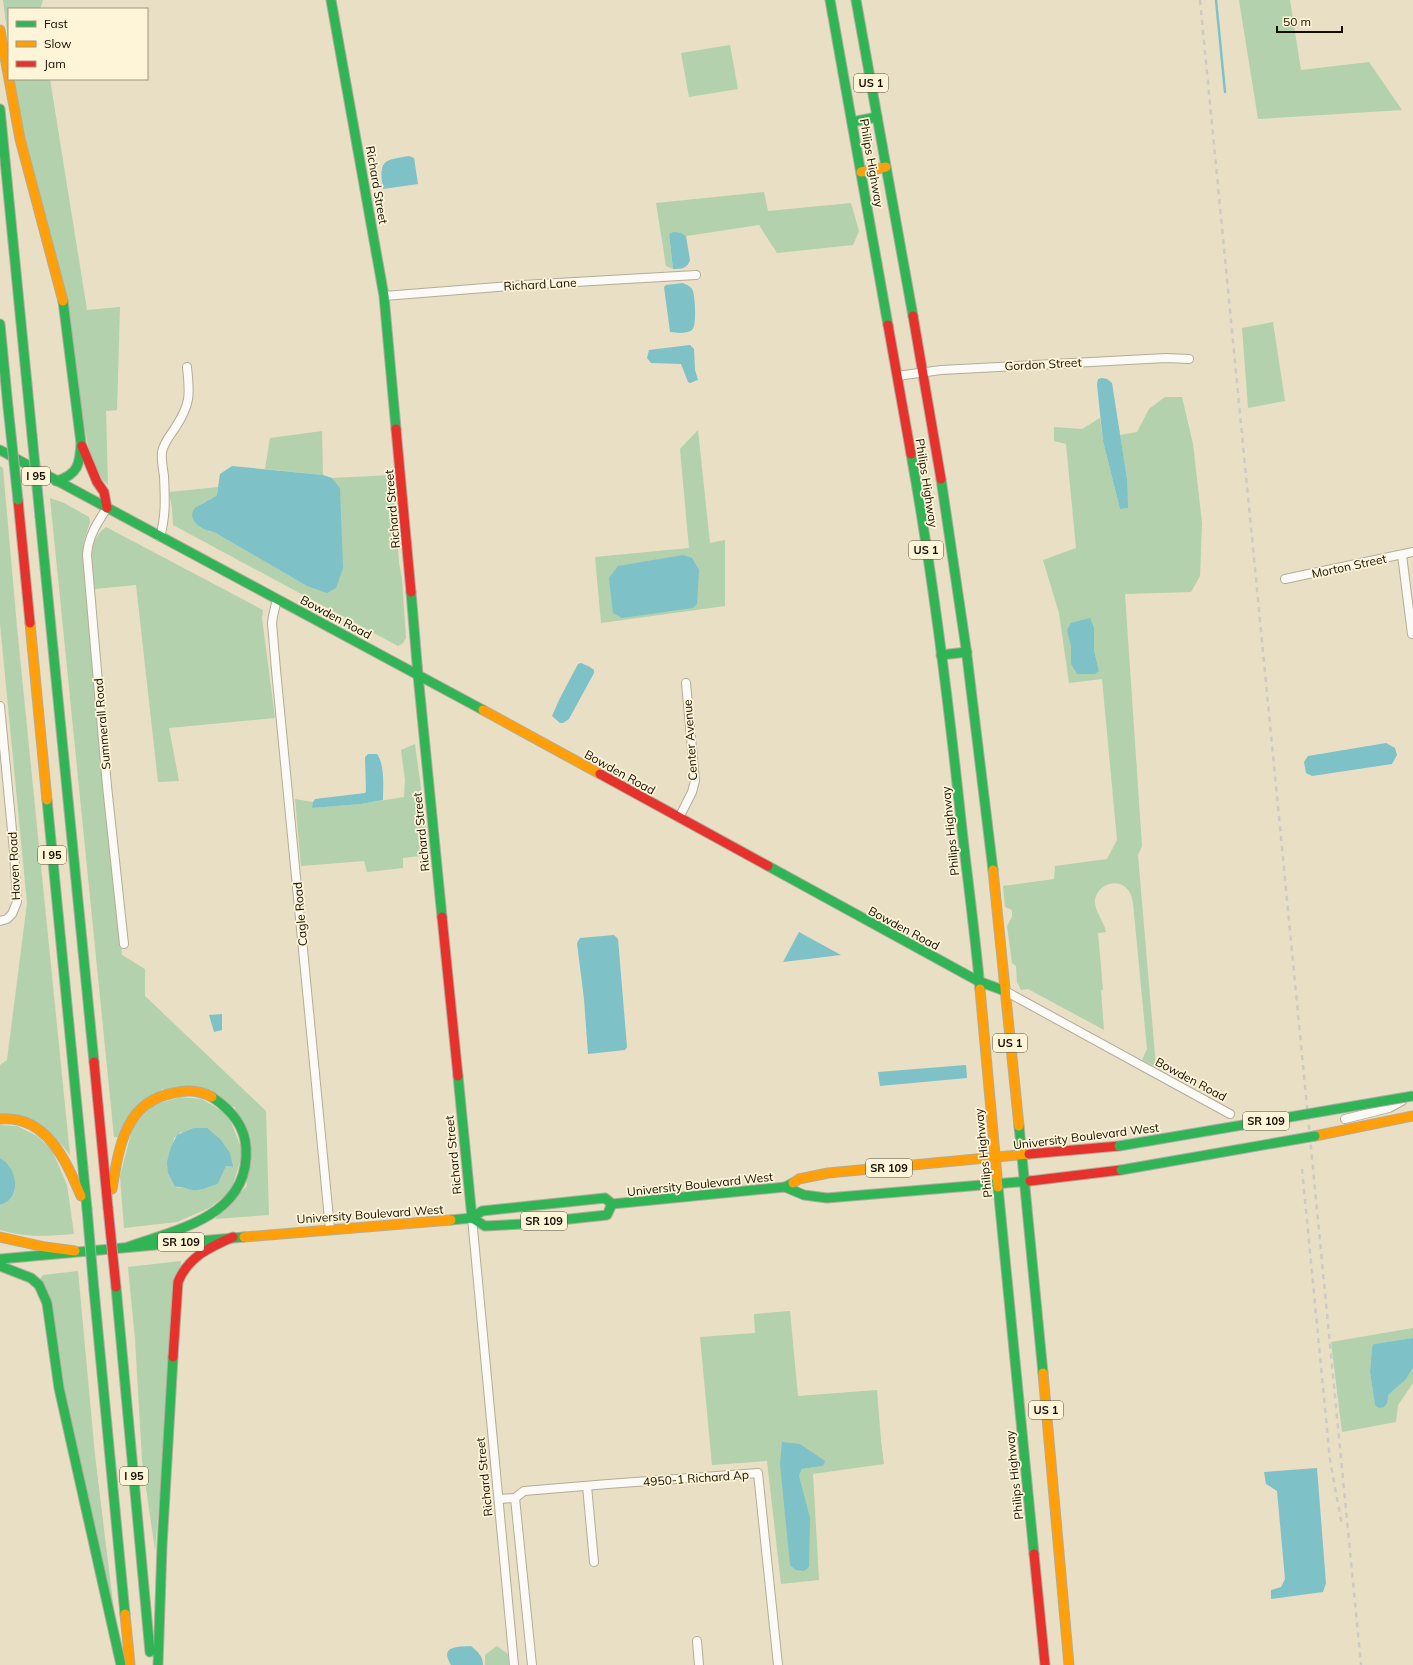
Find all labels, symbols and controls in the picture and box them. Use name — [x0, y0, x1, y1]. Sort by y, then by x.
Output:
legend — [8, 8, 148, 80]
scale bar — [1277, 8, 1342, 34]
text: 50 m — [1283, 14, 1311, 29]
text: Fast — [44, 16, 68, 31]
text: Slow — [44, 36, 72, 51]
text: Jam — [44, 56, 66, 71]
road number: US 1 — [854, 74, 888, 92]
street label: Philips Highway — [857, 117, 887, 209]
street label: Richard Street — [363, 145, 391, 225]
street label: Richard Lane — [503, 275, 577, 293]
street label: Gordon Street — [1004, 354, 1082, 374]
street label: Philips Highway — [913, 437, 942, 529]
road number: I 95 — [22, 467, 50, 485]
street label: Richard Street — [381, 469, 403, 549]
road number: US 1 — [909, 541, 943, 559]
street label: Morton Street — [1310, 551, 1388, 581]
street label: Bowden Road — [298, 592, 374, 642]
street label: Summerall Road — [91, 678, 113, 770]
street label: Center Avenue — [680, 699, 700, 781]
street label: Bowden Road — [582, 746, 658, 798]
street label: Philips Highway — [938, 785, 962, 876]
street label: Richard Street — [409, 792, 433, 872]
street label: Haven Road — [5, 831, 23, 901]
road number: I 95 — [38, 846, 66, 864]
street label: Cagle Road — [290, 881, 310, 947]
street label: Bowden Road — [866, 903, 942, 953]
road number: US 1 — [993, 1034, 1027, 1052]
street label: Bowden Road — [1153, 1054, 1229, 1104]
street label: Philips Highway — [971, 1107, 995, 1198]
road number: SR 109 — [1243, 1112, 1289, 1130]
street label: Richard Street — [441, 1115, 465, 1195]
street label: University Boulevard West — [1012, 1120, 1160, 1152]
road number: SR 109 — [866, 1159, 912, 1177]
street label: University Boulevard West — [626, 1169, 774, 1199]
street label: University Boulevard West — [296, 1201, 444, 1227]
road number: SR 109 — [521, 1212, 567, 1230]
road number: SR 109 — [158, 1233, 204, 1251]
road number: US 1 — [1029, 1401, 1063, 1419]
street label: Philips Highway — [1002, 1429, 1026, 1520]
street label: Richard Street — [472, 1437, 496, 1517]
road number: I 95 — [120, 1467, 148, 1485]
street label: 4950-1 Richard Ap — [642, 1467, 750, 1489]

